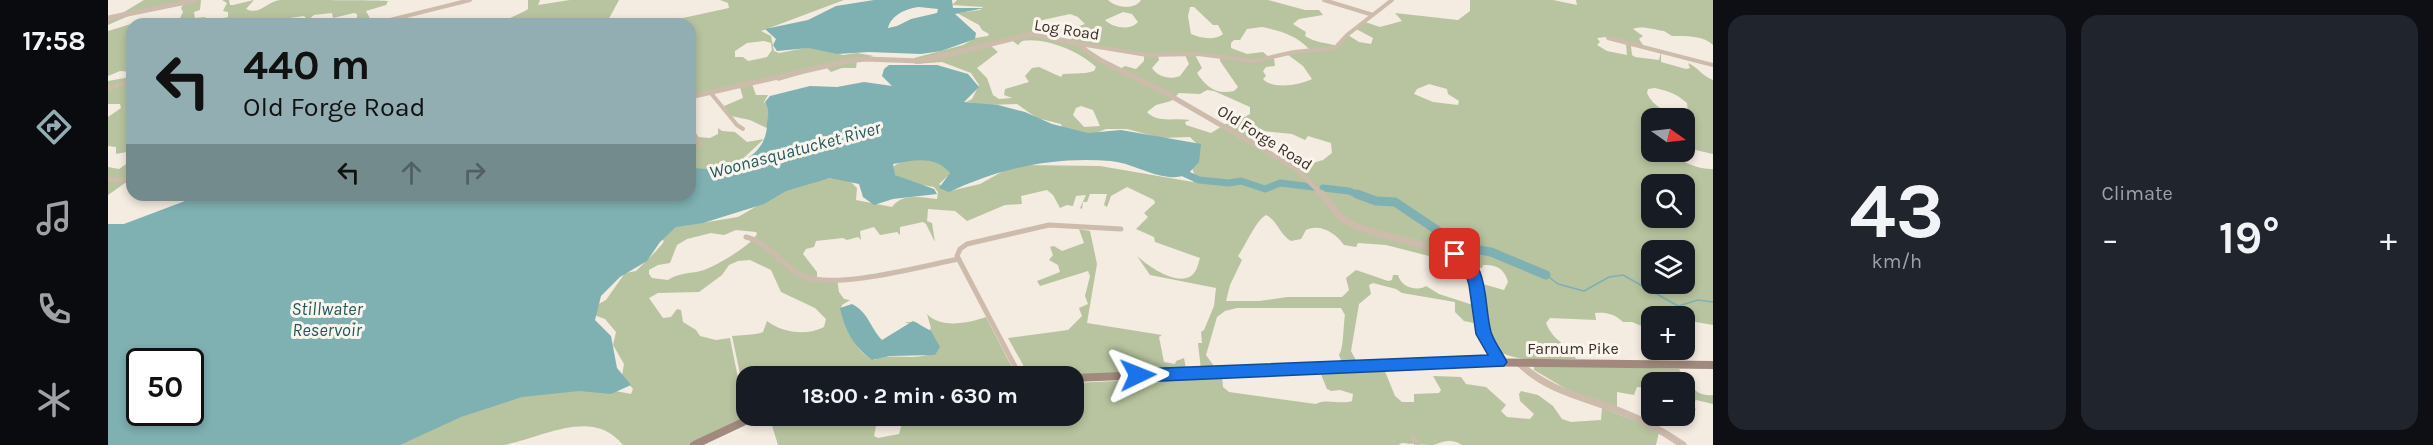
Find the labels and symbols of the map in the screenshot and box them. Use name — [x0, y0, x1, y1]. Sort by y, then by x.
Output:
street label: Log Road — [1033, 15, 1101, 44]
street label: Old Forge Road — [1214, 101, 1316, 174]
north arrow — [1641, 108, 1695, 162]
water label: Woonasquatucket River — [707, 116, 884, 183]
pin — [1429, 228, 1480, 279]
water label: Stillwater Reservoir — [291, 298, 363, 341]
street label: Farnum Pike — [1527, 339, 1619, 358]
position arrow — [1106, 343, 1170, 407]
speed limit sign: 50 — [126, 348, 204, 426]

